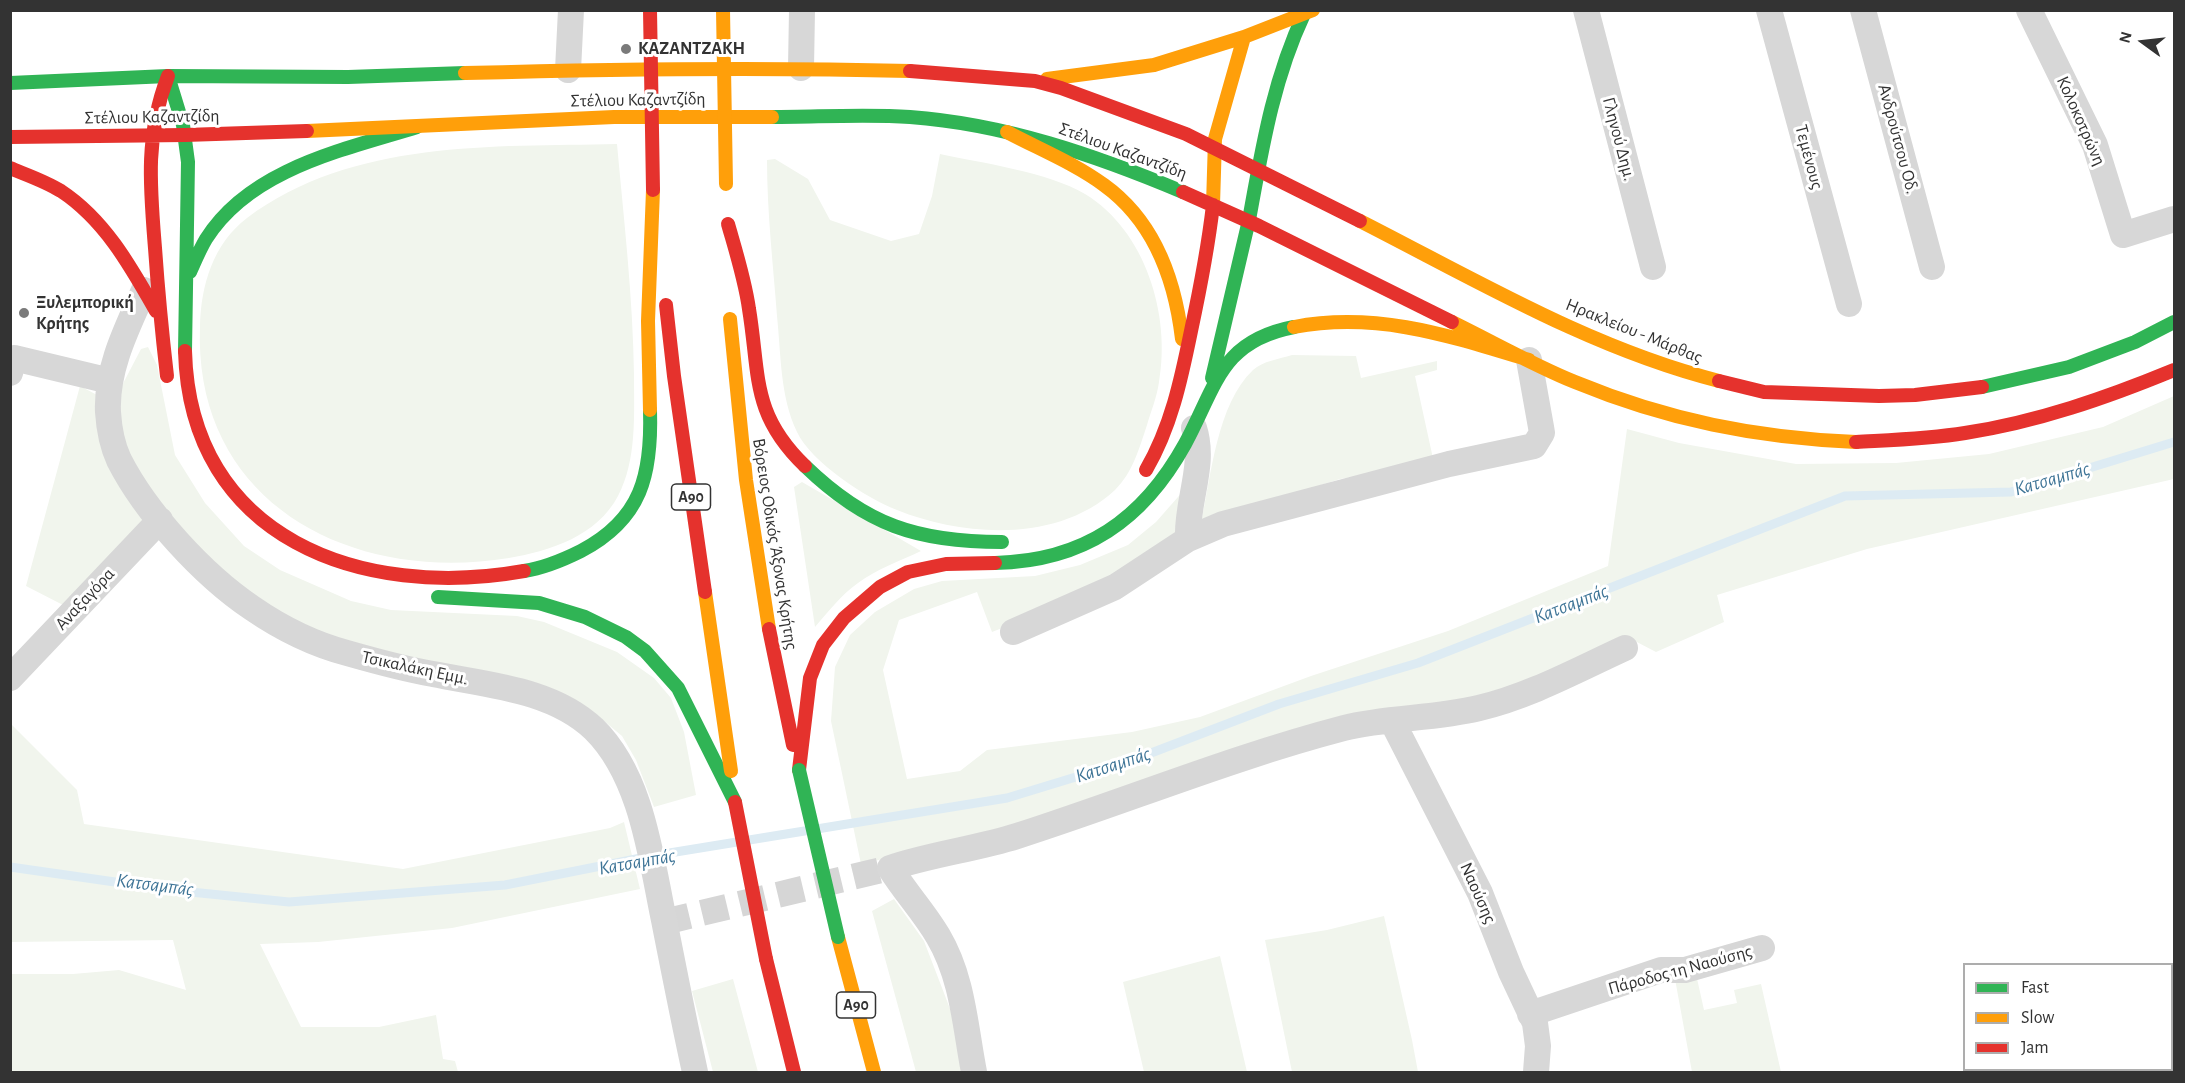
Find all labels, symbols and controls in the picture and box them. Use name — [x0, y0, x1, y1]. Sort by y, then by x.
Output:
north arrow — [2113, 12, 2173, 72]
text: N — [2116, 30, 2135, 45]
place label: ΚΑΖΑΝΤΖΑΚΗ — [638, 38, 745, 60]
marker: ΚΑΖΑΝΤΖΑΚΗ — [619, 42, 633, 56]
street label: Κολοκοτρώνη — [2052, 73, 2110, 169]
street label: Ανδρούτσου Οδ. — [1873, 82, 1923, 196]
street label: Στέλιου Καζαντζίδη — [570, 88, 706, 112]
street label: Γληνού Δημ. — [1597, 95, 1641, 183]
street label: Στέλιου Καζαντζίδη — [84, 105, 220, 129]
street label: Στέλιου Καζαντζίδη — [1056, 118, 1190, 184]
street label: Τεμένους — [1790, 122, 1828, 192]
place label: Ξυλεμπορική Κρήτης — [36, 292, 134, 334]
street label: Ηρακλείου - Μάρθας — [1562, 294, 1706, 368]
marker: Ξυλεμπορική Κρήτης — [17, 306, 31, 320]
street label: Βόρειος Οδικός Άξονας Κρήτης — [748, 437, 802, 651]
water label: Κατσαμπάς — [2011, 457, 2093, 501]
road number: Α90 — [672, 484, 710, 510]
street label: Αναξαγόρα — [51, 563, 119, 635]
water label: Κατσαμπάς — [1531, 579, 1611, 629]
street label: Τσικαλάκη Εμμ. — [360, 646, 470, 690]
water label: Κατσαμπάς — [1072, 742, 1154, 788]
water label: Κατσαμπάς — [597, 843, 677, 881]
street label: Ναούσης — [1455, 859, 1501, 927]
water label: Κατσαμπάς — [115, 868, 195, 902]
street label: Πάροδος 1η Ναούσης — [1606, 940, 1754, 1000]
legend — [1963, 963, 2173, 1071]
text: Fast — [2021, 979, 2049, 997]
road number: Α90 — [836, 992, 876, 1018]
text: Slow — [2021, 1009, 2054, 1027]
text: Jam — [2021, 1039, 2049, 1057]

